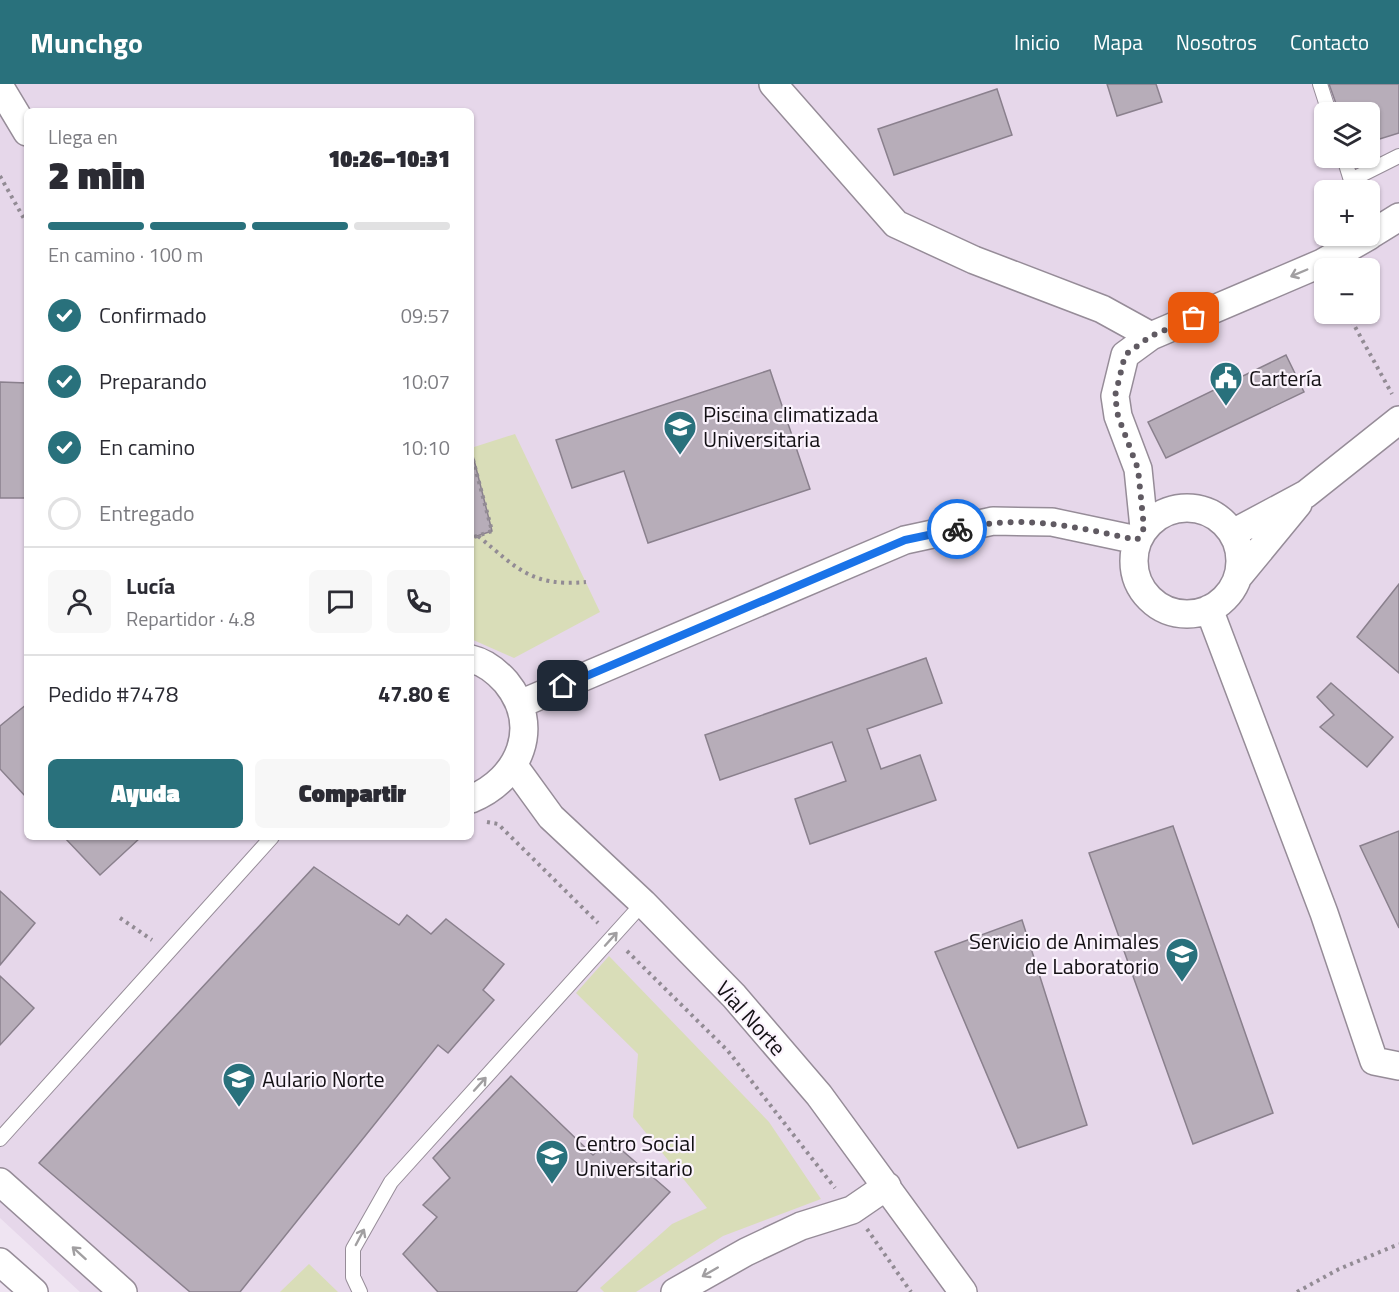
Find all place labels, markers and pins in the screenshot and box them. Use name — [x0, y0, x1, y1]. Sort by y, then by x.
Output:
pin — [1168, 292, 1219, 343]
public building icon: Cartería — [1208, 360, 1244, 407]
place label: Cartería — [1249, 361, 1322, 395]
place label: Piscina climatizada Universitaria — [703, 397, 878, 456]
school or university icon: Piscina climatizada Universitaria — [662, 409, 698, 456]
pin — [537, 660, 588, 711]
place label: Servicio de Animales de Laboratorio — [969, 924, 1159, 983]
school or university icon: Servicio de Animales de Laboratorio — [1164, 936, 1200, 983]
school or university icon: Aulario Norte — [221, 1061, 257, 1108]
place label: Aulario Norte — [262, 1062, 385, 1096]
place label: Centro Social Universitario — [575, 1126, 695, 1185]
school or university icon: Centro Social Universitario — [534, 1138, 570, 1185]

